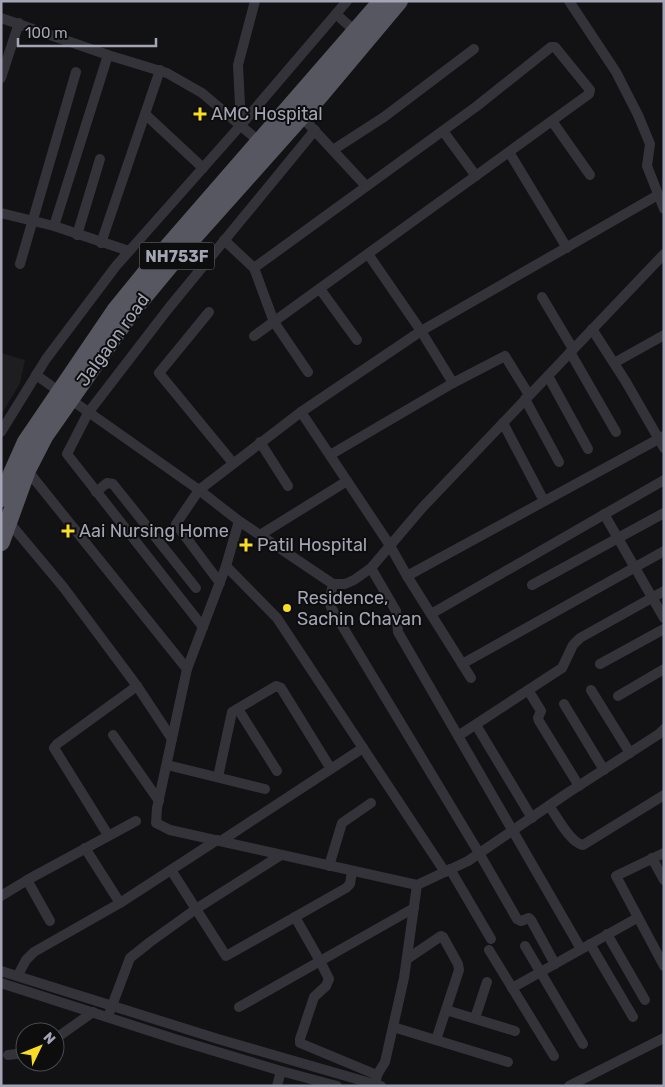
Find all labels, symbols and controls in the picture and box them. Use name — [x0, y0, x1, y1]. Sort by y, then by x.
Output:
scale bar — [18, 15, 155, 47]
text: 100 m — [25, 24, 67, 42]
place label: AMC Hospital — [211, 103, 323, 125]
marker: AMC Hospital — [193, 107, 207, 121]
road number: NH753F — [140, 242, 214, 270]
street label: Jalgaon road — [72, 289, 154, 391]
place label: Aai Nursing Home — [79, 520, 229, 542]
marker: Aai Nursing Home — [61, 524, 75, 538]
place label: Patil Hospital — [257, 534, 367, 556]
marker: Patil Hospital — [239, 538, 253, 552]
place label: Residence, Sachin Chavan — [297, 587, 422, 630]
marker: Residence, Sachin Chavan — [281, 602, 293, 614]
north arrow — [15, 1022, 65, 1072]
text: N — [39, 1029, 59, 1048]

